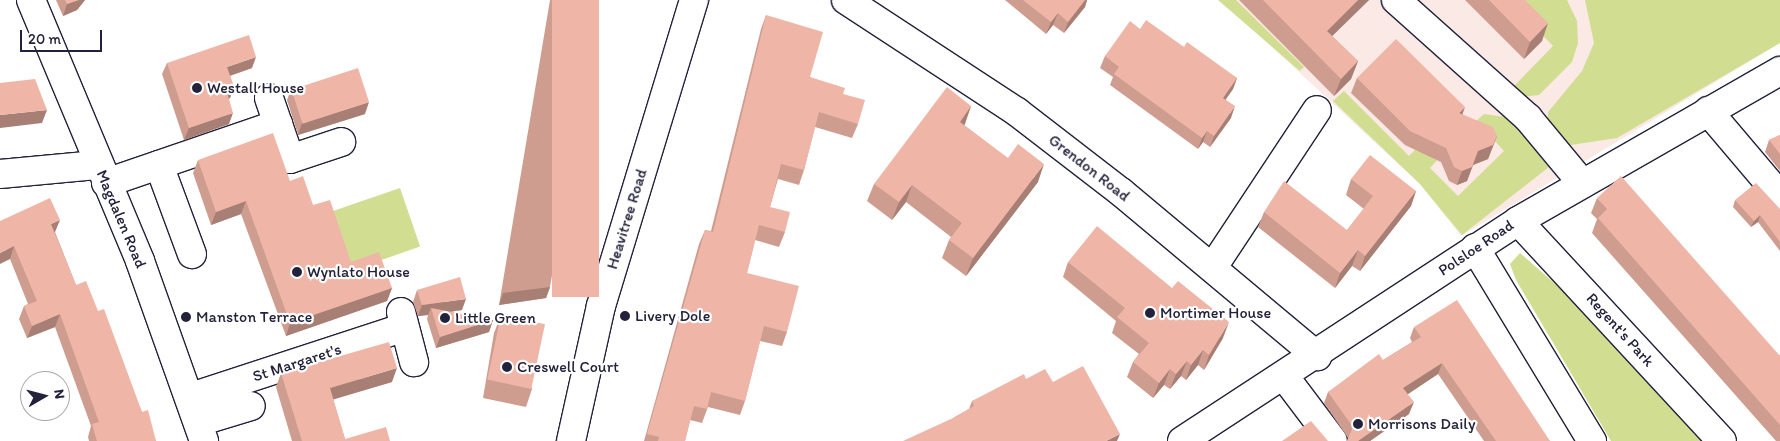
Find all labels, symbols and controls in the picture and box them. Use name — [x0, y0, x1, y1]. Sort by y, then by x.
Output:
scale bar — [22, 20, 105, 52]
text: 20 m — [28, 30, 61, 48]
place label: Westall House — [207, 78, 304, 98]
marker: Westall House — [191, 82, 203, 94]
street label: Grendon Road — [1045, 130, 1133, 206]
street label: Magdalen Road — [92, 167, 150, 271]
street label: Heavitree Road — [603, 167, 651, 271]
street label: Polsloe Road — [1435, 216, 1517, 280]
place label: Wynlato House — [307, 262, 410, 282]
marker: Wynlato House — [291, 266, 303, 278]
street label: Regent's Park — [1582, 289, 1658, 371]
place label: Mortimer House — [1160, 303, 1271, 323]
place label: Livery Dole — [635, 306, 710, 326]
place label: Manston Terrace — [196, 307, 310, 327]
marker: Mortimer House — [1144, 307, 1156, 319]
place label: Little Green — [455, 308, 535, 328]
marker: Livery Dole — [619, 310, 631, 322]
marker: Manston Terrace — [180, 311, 192, 323]
marker: Little Green — [439, 312, 451, 324]
street label: St Margaret's — [250, 340, 344, 386]
place label: Creswell Court — [517, 357, 619, 377]
marker: Creswell Court — [501, 361, 513, 373]
north arrow — [20, 371, 70, 421]
text: N — [50, 388, 68, 400]
place label: Morrisons Daily — [1368, 414, 1475, 434]
marker: Morrisons Daily — [1352, 418, 1364, 430]

